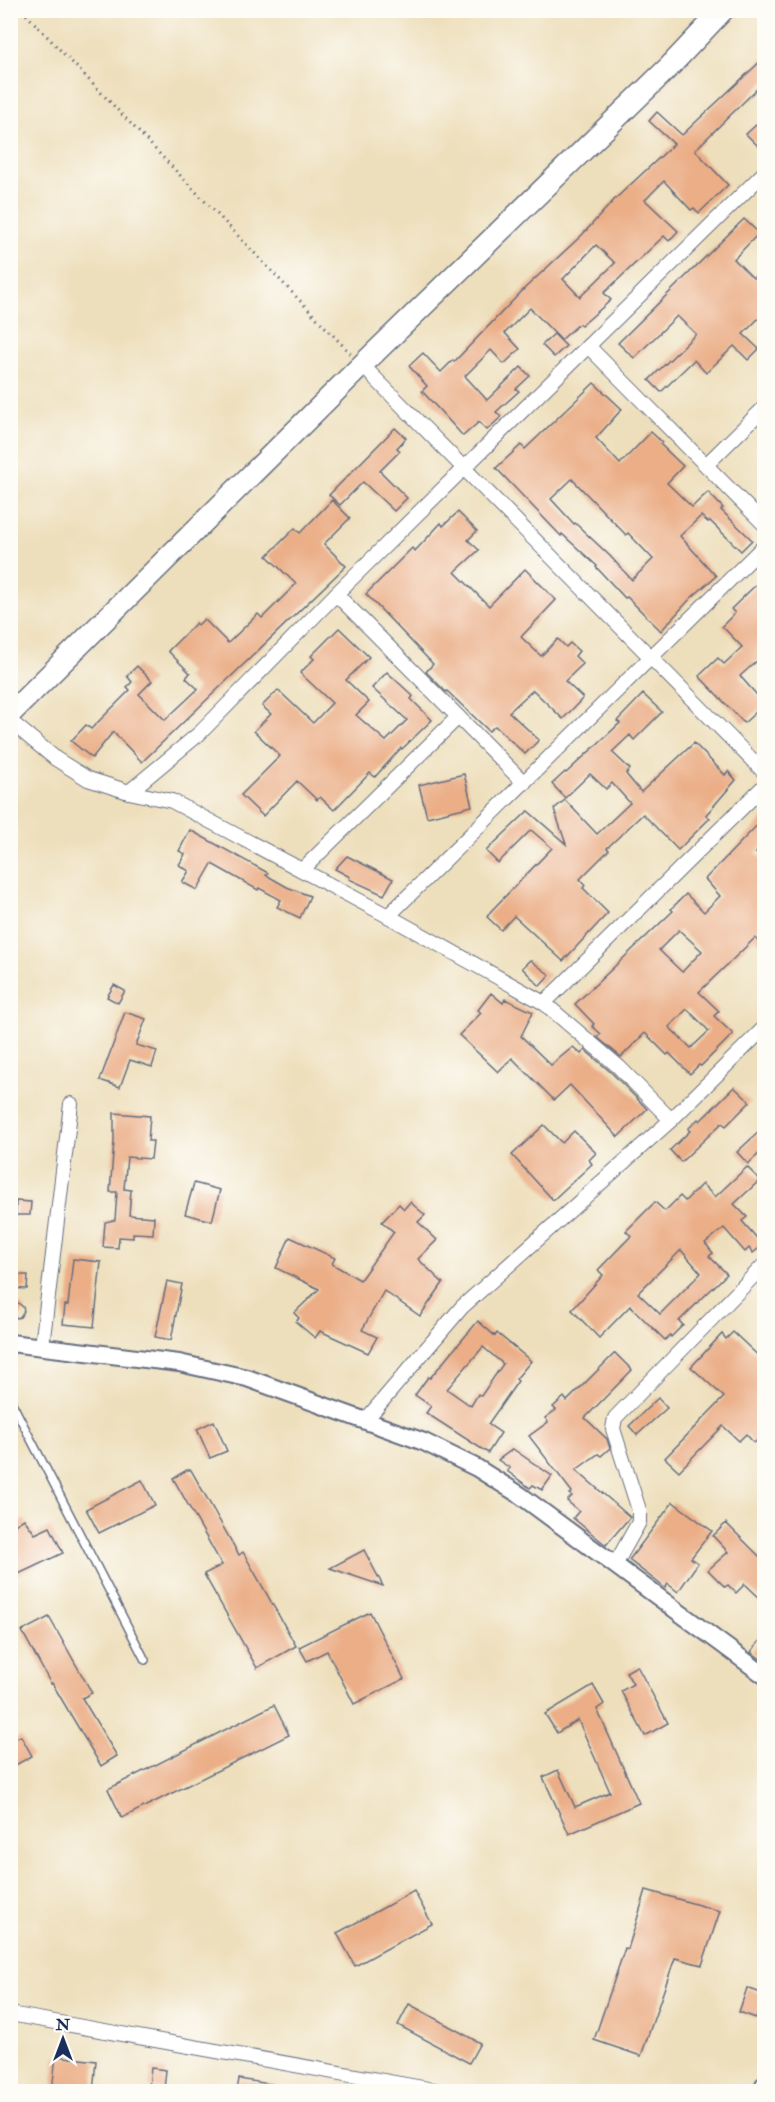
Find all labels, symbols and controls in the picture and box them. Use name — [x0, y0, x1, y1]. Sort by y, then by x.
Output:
north arrow — [33, 2009, 93, 2069]
text: N — [55, 2015, 71, 2035]

